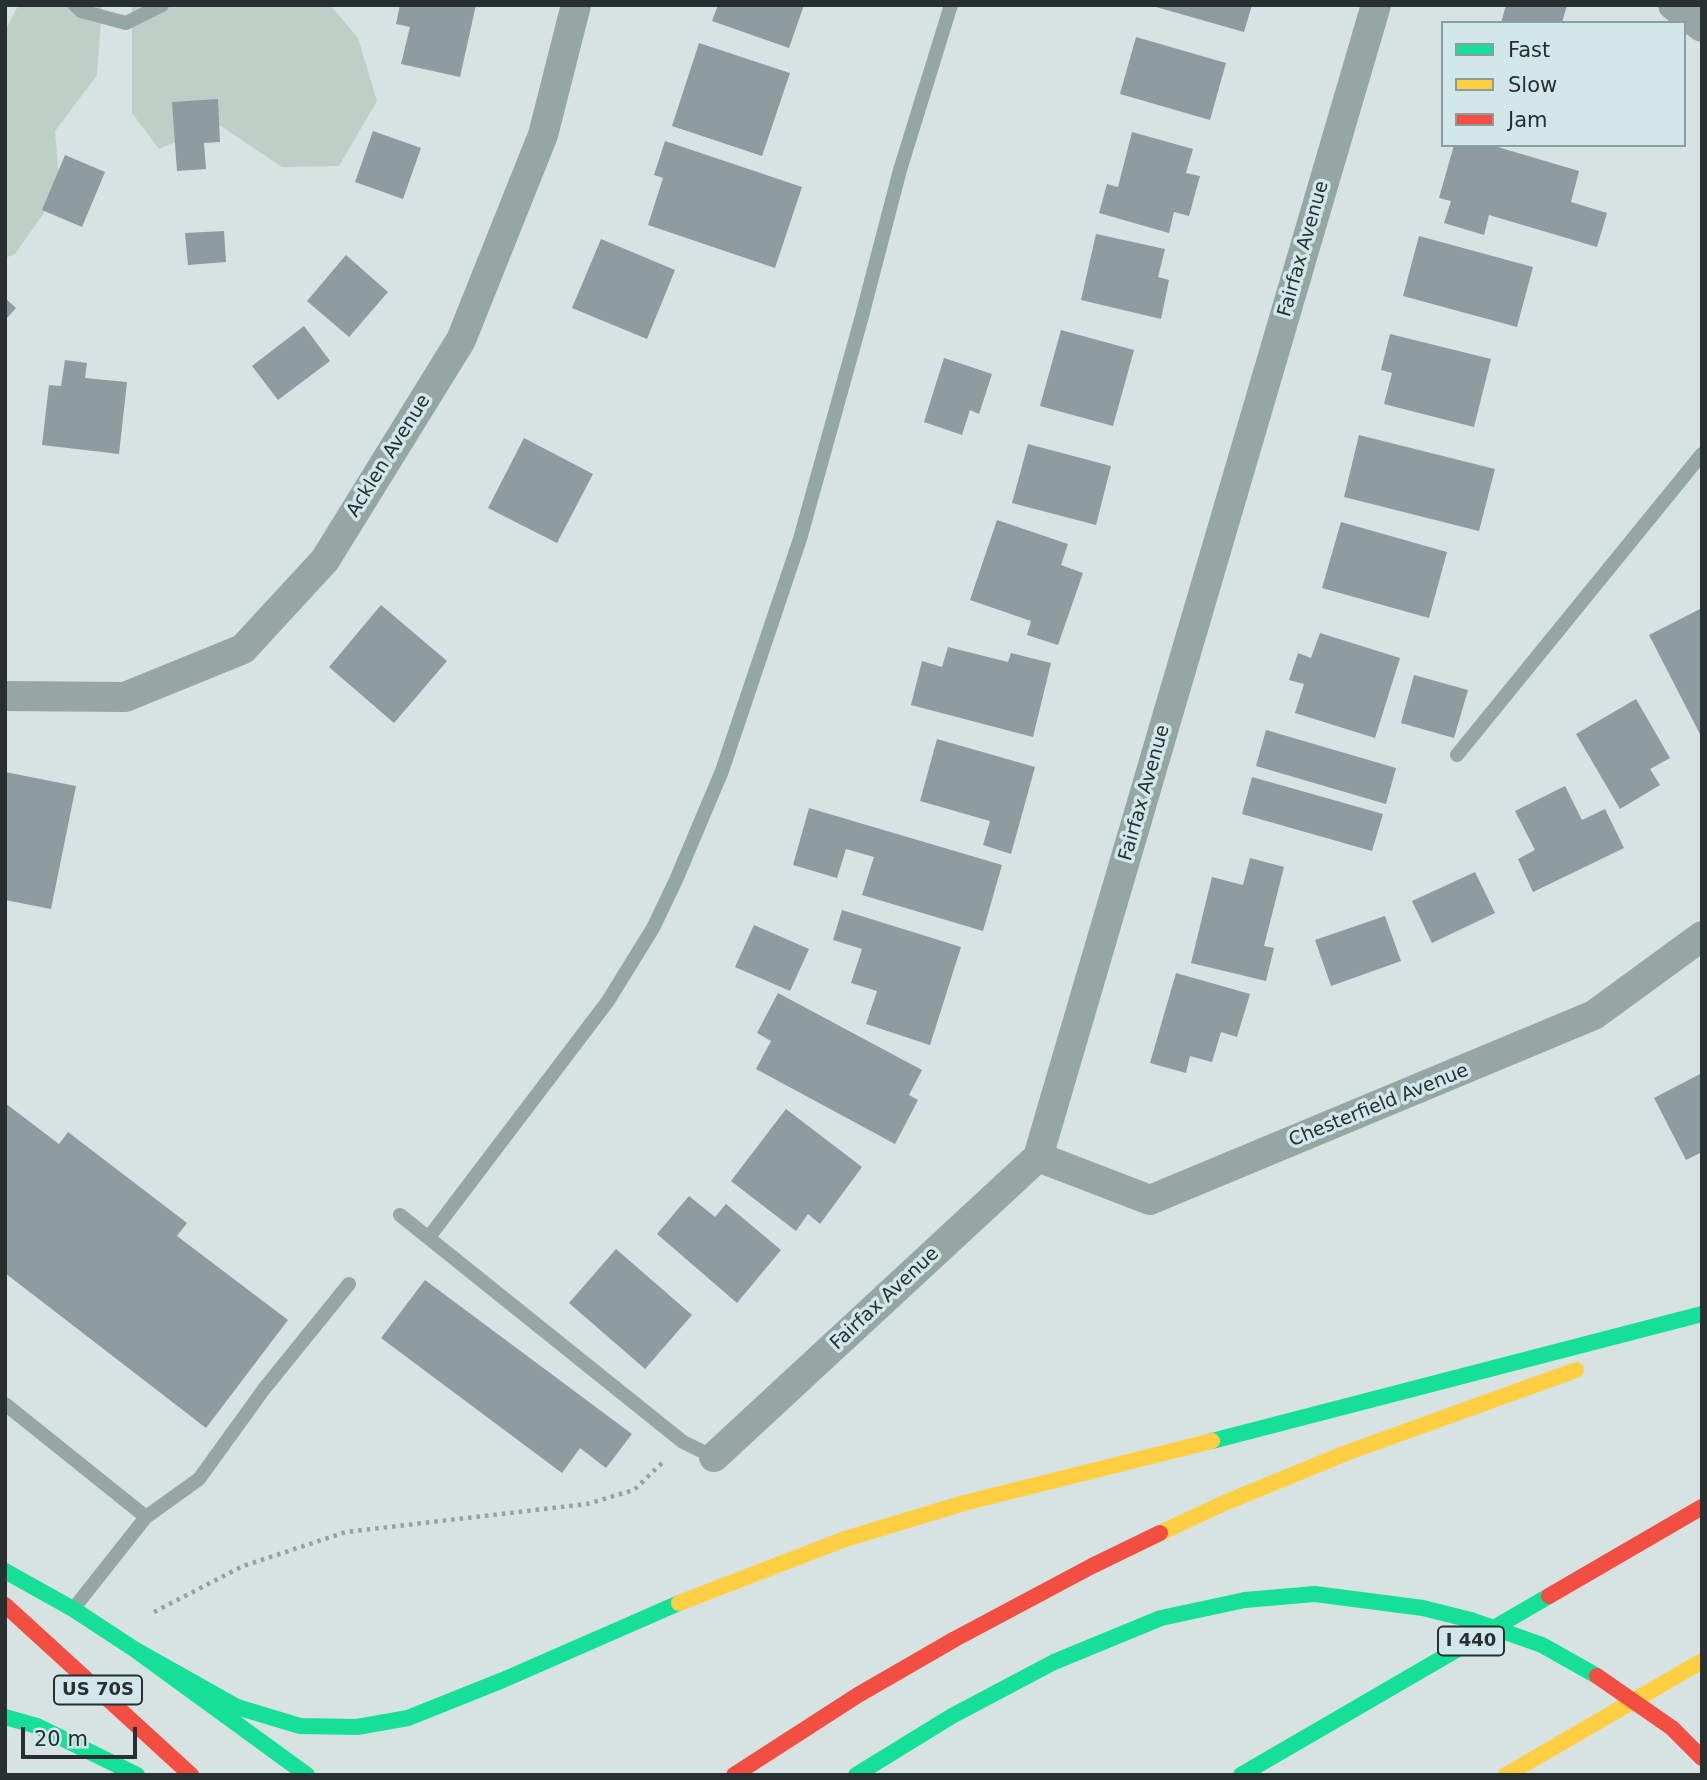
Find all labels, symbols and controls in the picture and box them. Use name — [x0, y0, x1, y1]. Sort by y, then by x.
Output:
legend — [1441, 21, 1686, 147]
text: Fast — [1508, 38, 1550, 62]
text: Slow — [1508, 73, 1557, 97]
text: Jam — [1508, 108, 1548, 132]
street label: Fairfax Avenue — [1274, 179, 1334, 319]
street label: Acklen Avenue — [342, 391, 436, 521]
street label: Fairfax Avenue — [1115, 723, 1175, 863]
street label: Chesterfield Avenue — [1286, 1060, 1472, 1152]
street label: Fairfax Avenue — [826, 1243, 944, 1355]
road number: I 440 — [1438, 1626, 1504, 1656]
road number: US 70S — [54, 1675, 142, 1704]
scale bar — [24, 1714, 140, 1758]
text: 20 m — [34, 1727, 88, 1751]

